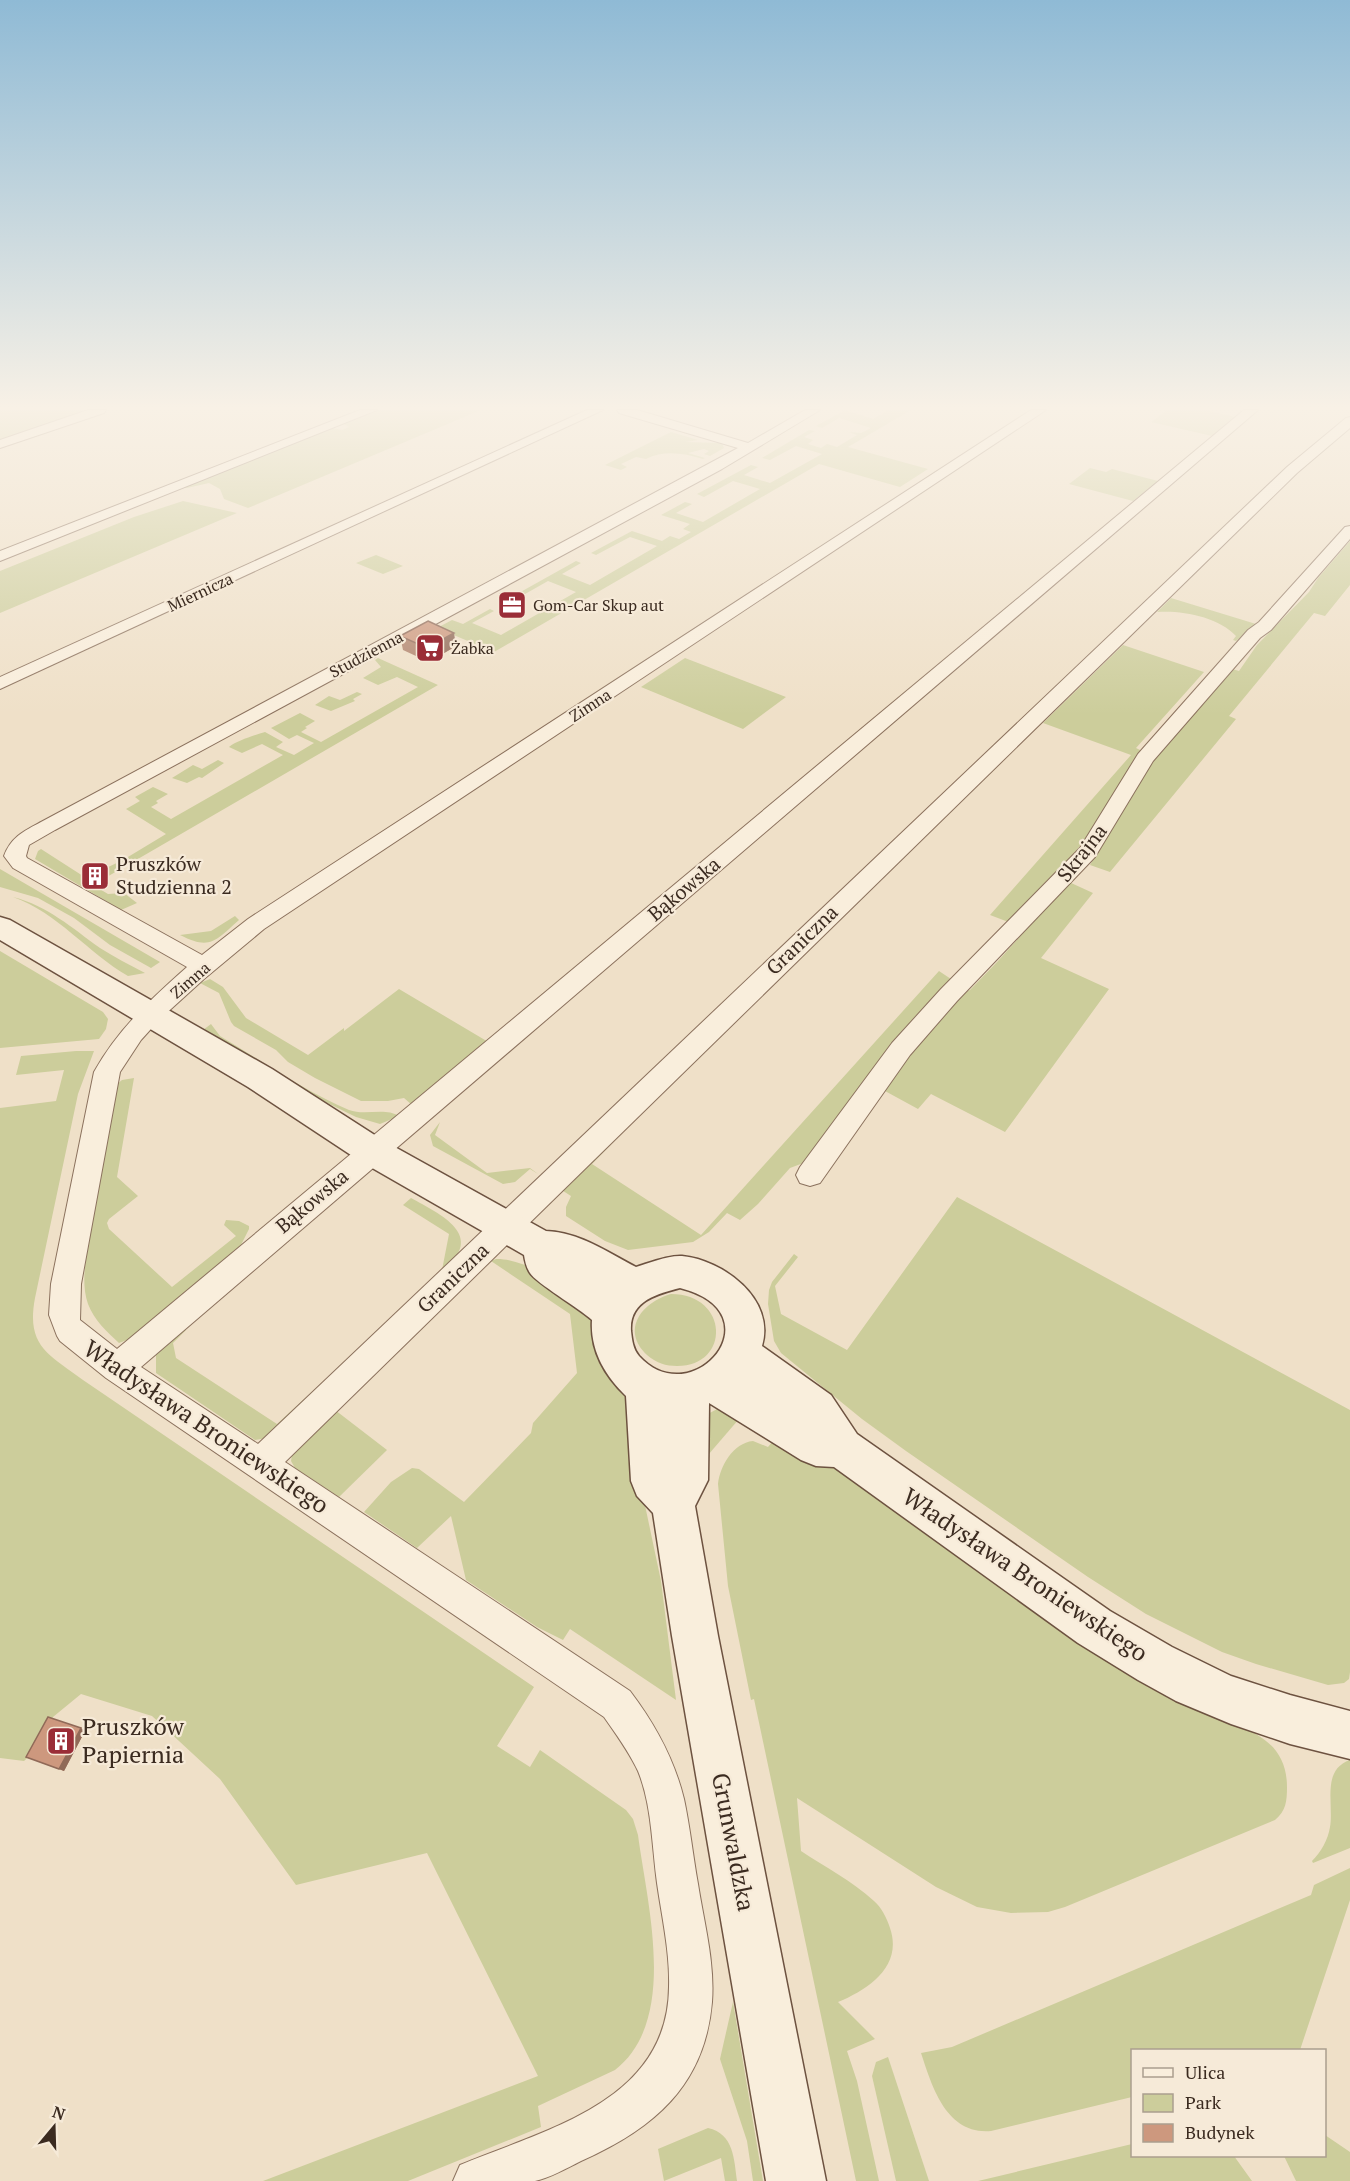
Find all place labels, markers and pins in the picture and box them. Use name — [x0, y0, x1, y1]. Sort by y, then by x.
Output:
office icon: Gom-Car Skup aut — [496, 589, 528, 621]
place label: Gom-Car Skup aut — [533, 594, 664, 616]
supermarket icon: Żabka — [414, 632, 446, 664]
place label: Żabka — [451, 637, 494, 659]
place label: Pruszków Studzienna 2 — [116, 850, 232, 900]
building icon: Pruszków Studzienna 2 — [79, 860, 111, 892]
place label: Pruszków Papiernia — [82, 1710, 184, 1770]
building icon: Pruszków Papiernia — [45, 1725, 77, 1757]

